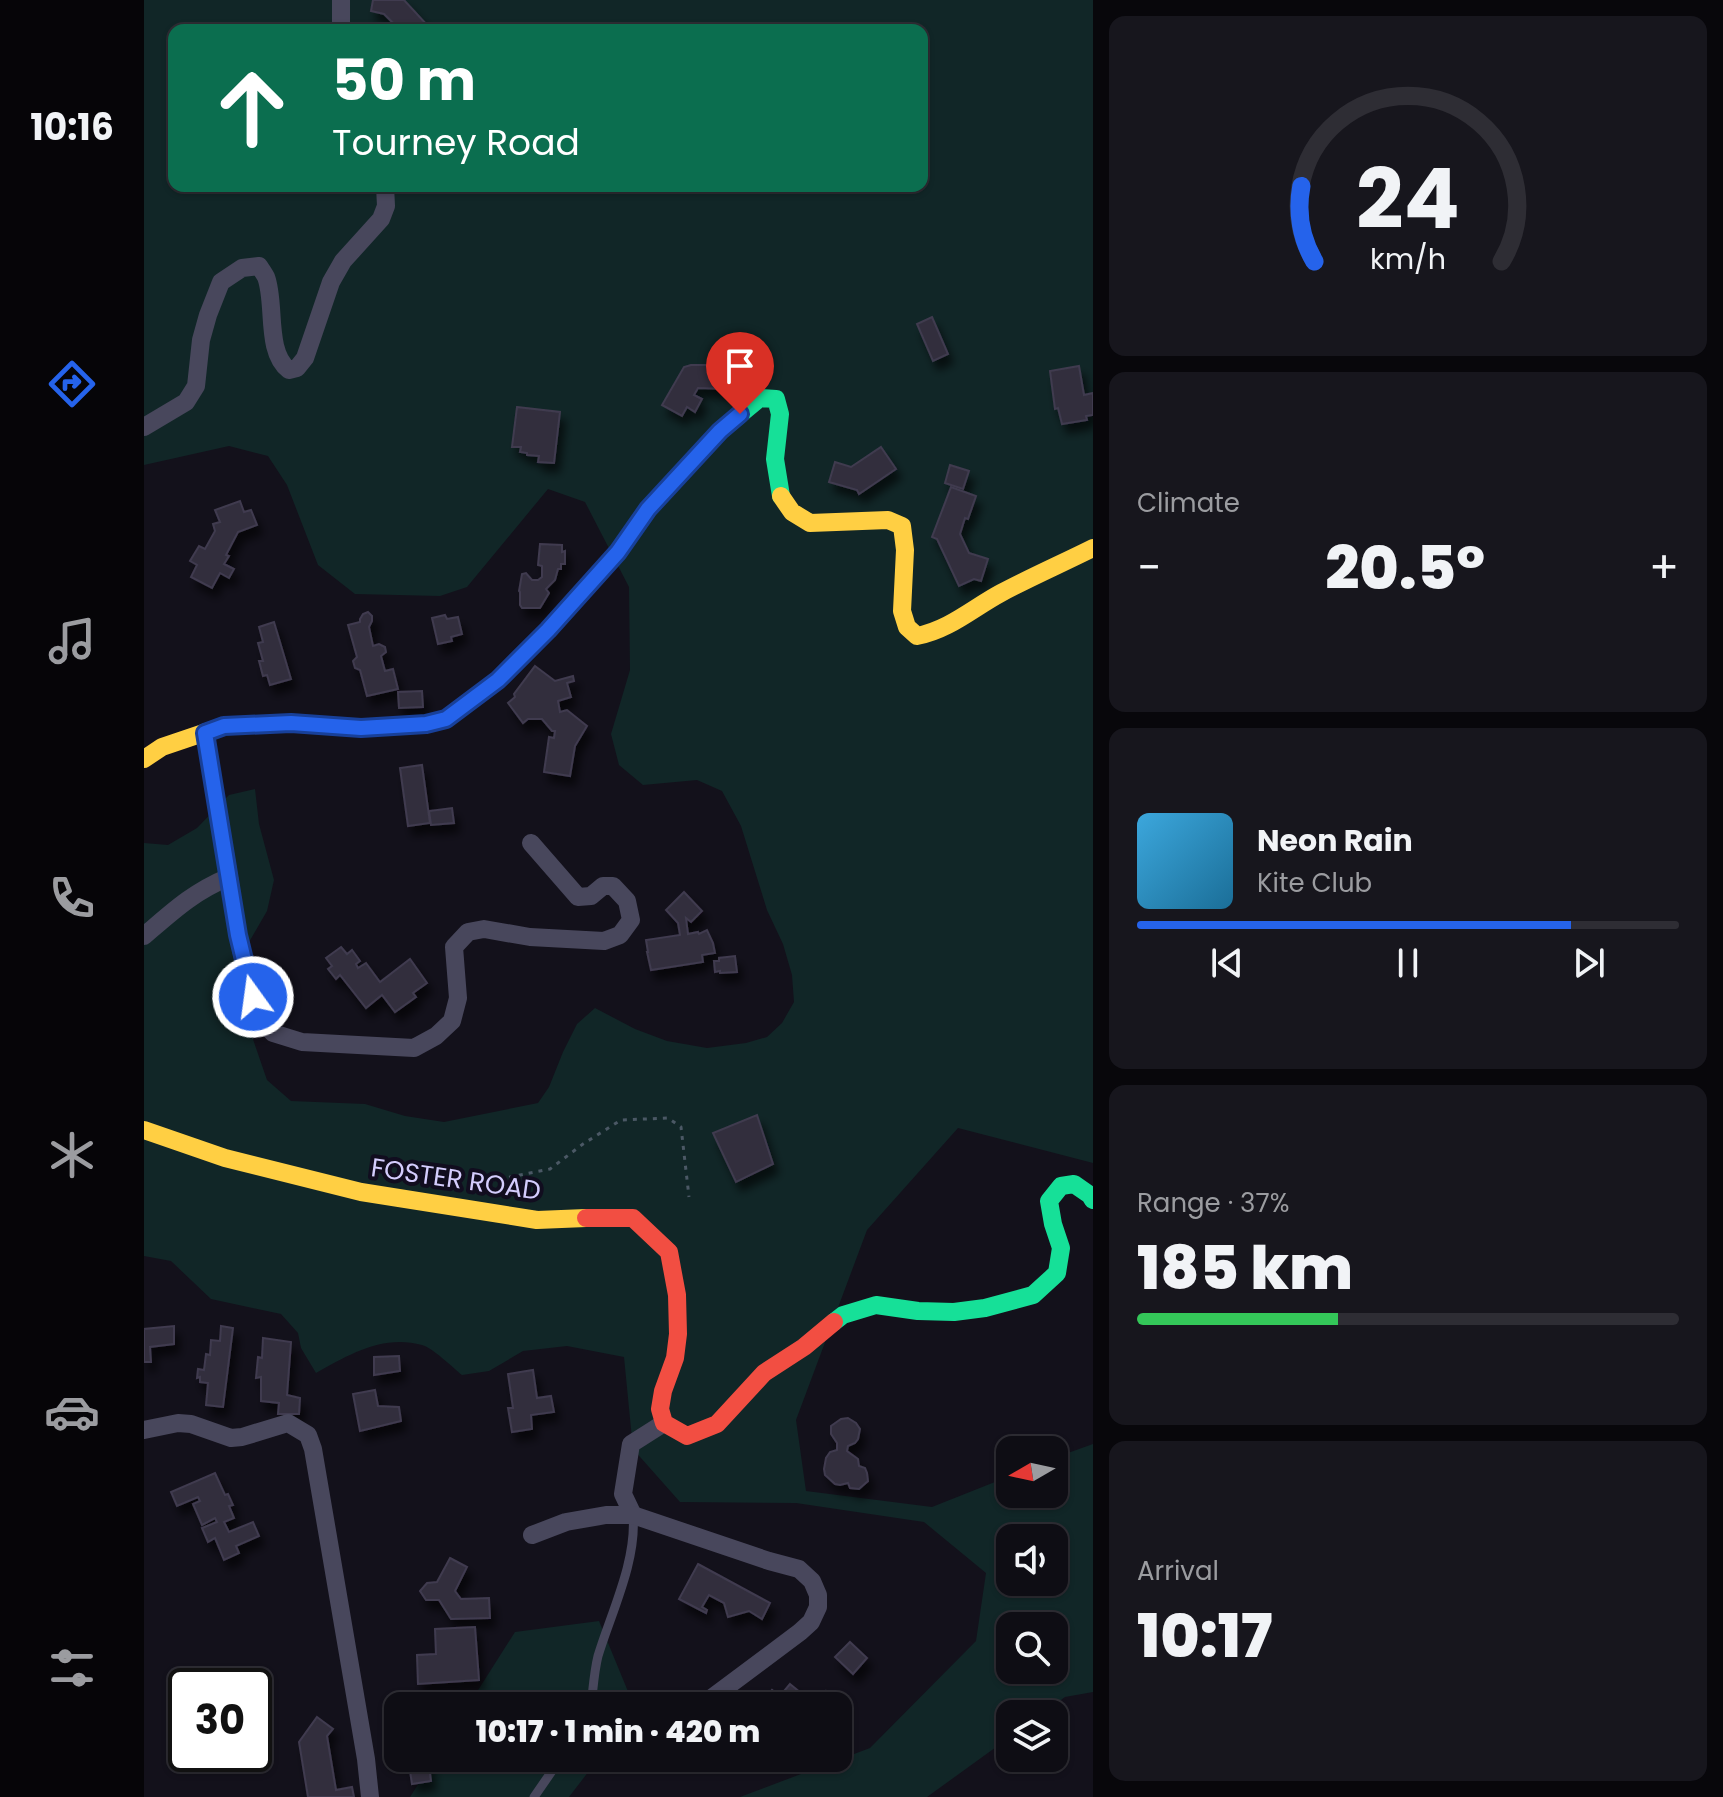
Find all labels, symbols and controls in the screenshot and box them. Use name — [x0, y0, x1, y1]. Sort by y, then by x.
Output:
text: 50 m — [332, 41, 476, 120]
icon: ahead — [200, 56, 304, 160]
text: 10:16 — [30, 102, 114, 153]
text: Tourney Road — [332, 117, 580, 168]
text: 24 — [1356, 141, 1460, 257]
text: km/h — [1370, 239, 1446, 279]
pin — [706, 332, 774, 414]
icon: arrive — [718, 344, 762, 388]
icon: directions — [44, 356, 100, 412]
text: Climate — [1137, 485, 1240, 521]
text: 20.5° — [1325, 526, 1485, 610]
text: − — [1137, 537, 1161, 598]
text: + — [1649, 537, 1679, 598]
icon: music — [44, 613, 100, 669]
text: Neon Rain — [1257, 819, 1413, 862]
text: Kite Club — [1257, 865, 1372, 901]
icon: phone — [44, 870, 100, 926]
icon: previous — [1205, 941, 1249, 985]
icon: pause — [1386, 941, 1430, 985]
icon: next — [1567, 941, 1611, 985]
position arrow — [211, 955, 295, 1039]
icon: climate — [44, 1127, 100, 1183]
street label: FOSTER ROAD — [369, 1149, 543, 1209]
text: Range · 37% — [1137, 1185, 1289, 1221]
text: 185 km — [1137, 1226, 1353, 1310]
icon: car — [44, 1384, 100, 1440]
north arrow — [996, 1436, 1068, 1508]
map controls — [996, 1436, 1068, 1772]
button: sound — [996, 1524, 1068, 1596]
text: Arrival — [1137, 1553, 1219, 1589]
text: 10:17 — [1137, 1594, 1272, 1678]
button: search — [996, 1612, 1068, 1684]
icon: filters — [44, 1640, 100, 1696]
speed limit sign: 30 — [168, 1668, 272, 1772]
button: layers — [996, 1700, 1068, 1772]
text: 10:17 · 1 min · 420 m — [476, 1710, 760, 1753]

